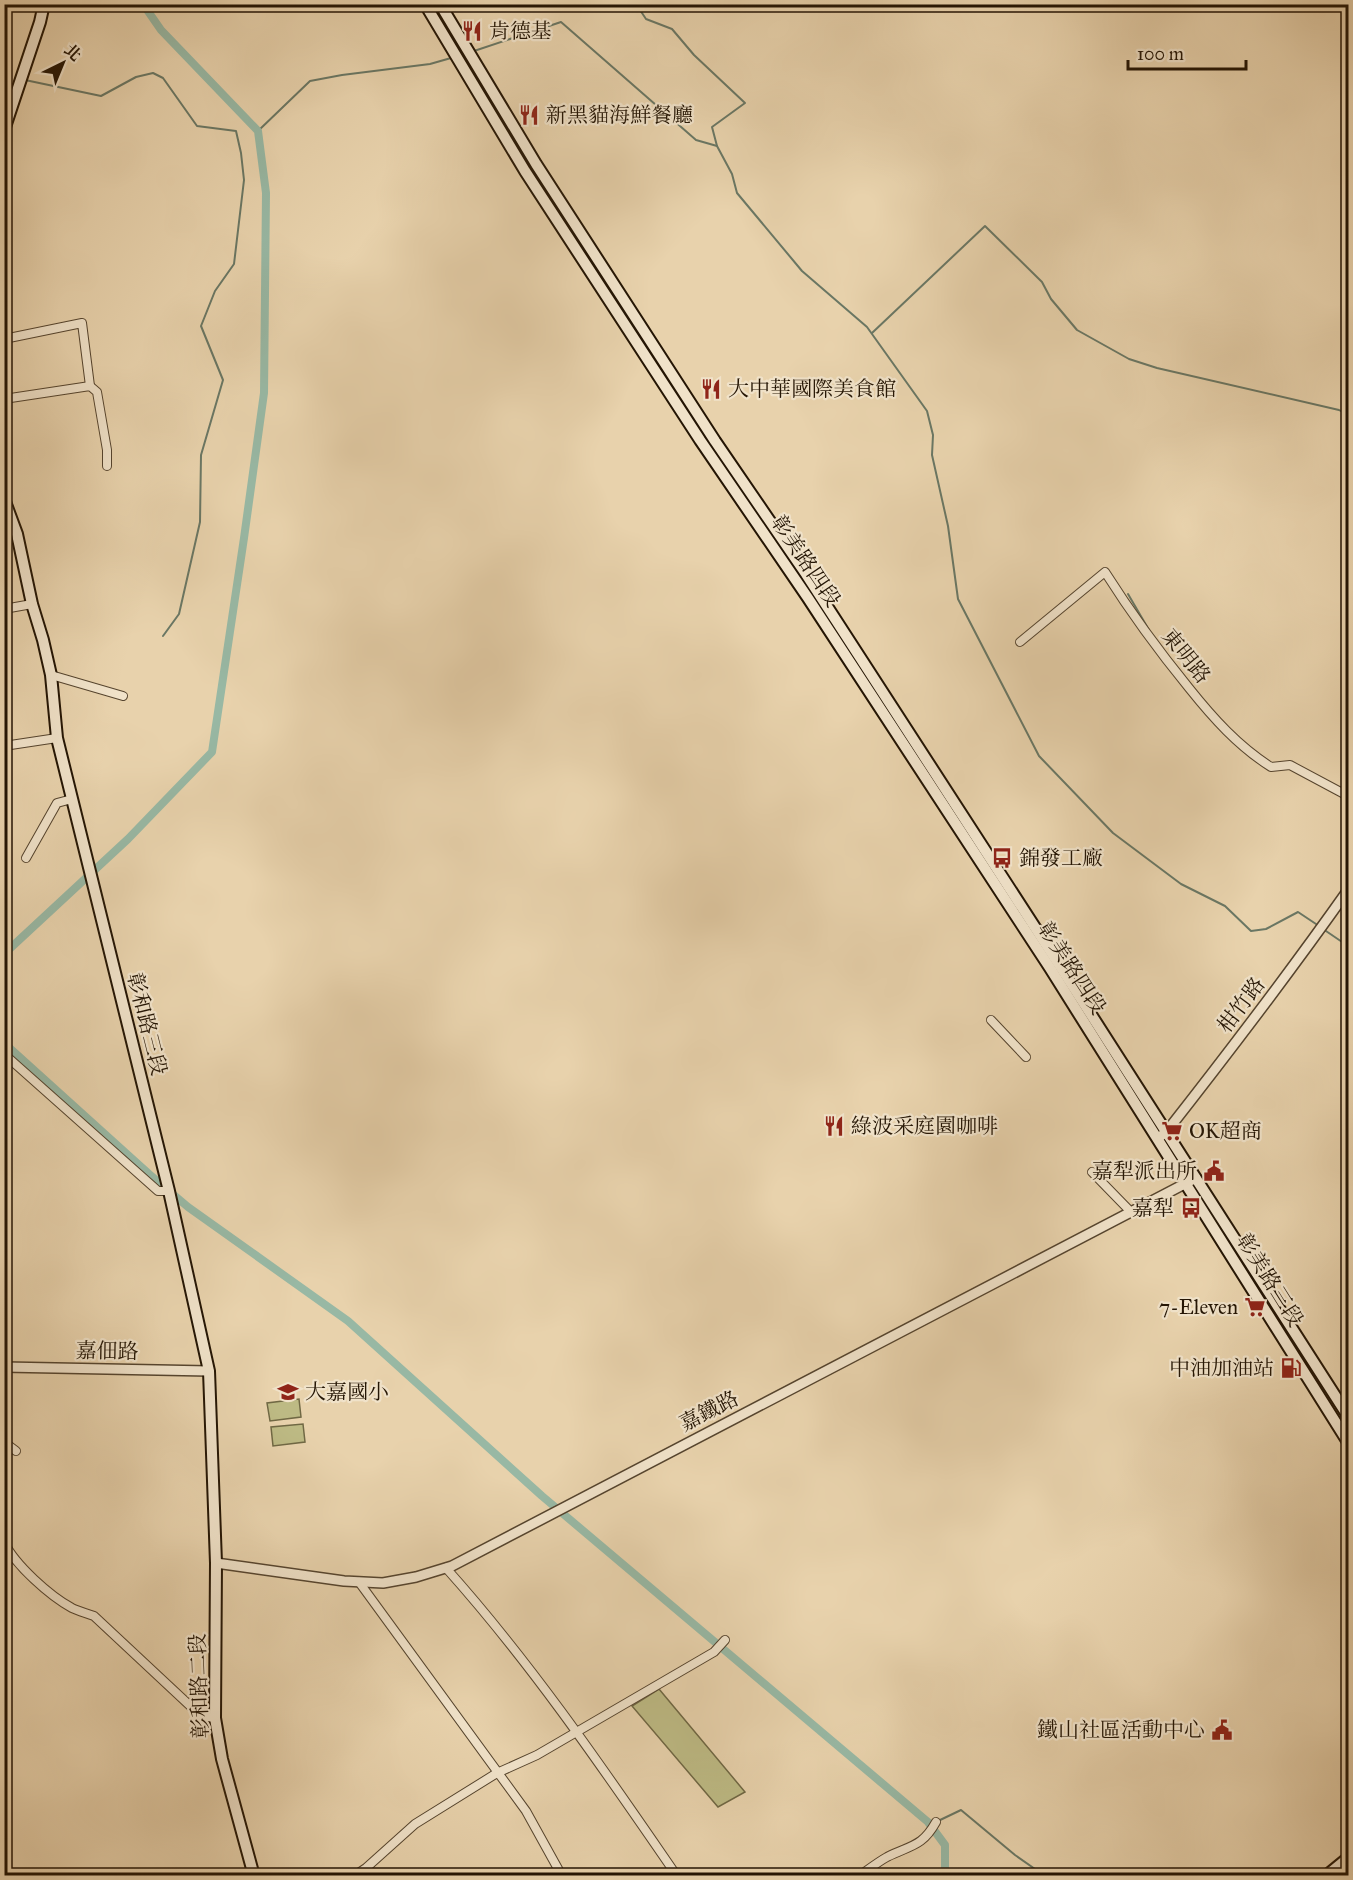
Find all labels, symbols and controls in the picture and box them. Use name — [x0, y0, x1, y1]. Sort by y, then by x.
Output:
place label: 肯德基 — [489, 18, 552, 44]
restaurant icon: 肯德基 — [460, 19, 484, 43]
north arrow — [33, 33, 93, 93]
scale bar — [1128, 33, 1246, 71]
text: 北 — [61, 40, 85, 65]
text: 100 m — [1137, 43, 1184, 65]
place label: 新黑貓海鮮餐廳 — [546, 102, 693, 128]
restaurant icon: 新黑貓海鮮餐廳 — [517, 103, 541, 127]
place label: 大中華國際美食館 — [728, 376, 896, 402]
restaurant icon: 大中華國際美食館 — [699, 377, 723, 401]
street label: 彰美路四段 — [766, 510, 846, 612]
street label: 東明路 — [1156, 623, 1216, 689]
place label: 錦發工廠 — [1019, 845, 1103, 871]
bus stop icon: 錦發工廠 — [990, 846, 1014, 870]
street label: 彰美路四段 — [1033, 917, 1111, 1019]
street label: 彰和路三段 — [122, 970, 172, 1078]
street label: 柑竹路 — [1212, 972, 1270, 1038]
place label: 綠波采庭園咖啡 — [851, 1113, 998, 1139]
restaurant icon: 綠波采庭園咖啡 — [822, 1114, 846, 1138]
place label: OK超商 — [1189, 1118, 1262, 1144]
supermarket icon: OK超商 — [1160, 1119, 1184, 1143]
place label: 嘉犁派出所 — [1092, 1158, 1197, 1184]
public building icon: 嘉犁派出所 — [1202, 1159, 1226, 1183]
place label: 嘉犁 — [1132, 1195, 1174, 1221]
bus stop icon: 嘉犁 — [1179, 1196, 1203, 1220]
street label: 彰美路三段 — [1231, 1229, 1309, 1331]
place label: 7-Eleven — [1159, 1294, 1238, 1320]
supermarket icon: 7-Eleven — [1243, 1295, 1267, 1319]
street label: 嘉佃路 — [75, 1337, 139, 1365]
place label: 中油加油站 — [1169, 1355, 1274, 1381]
fuel station icon: 中油加油站 — [1279, 1356, 1303, 1380]
place label: 大嘉國小 — [305, 1379, 389, 1405]
school or university icon: 大嘉國小 — [276, 1380, 300, 1404]
street label: 嘉鐵路 — [675, 1385, 743, 1437]
street label: 彰和路二段 — [184, 1633, 214, 1739]
place label: 鐵山社區活動中心 — [1037, 1717, 1205, 1743]
public building icon: 鐵山社區活動中心 — [1210, 1718, 1234, 1742]

